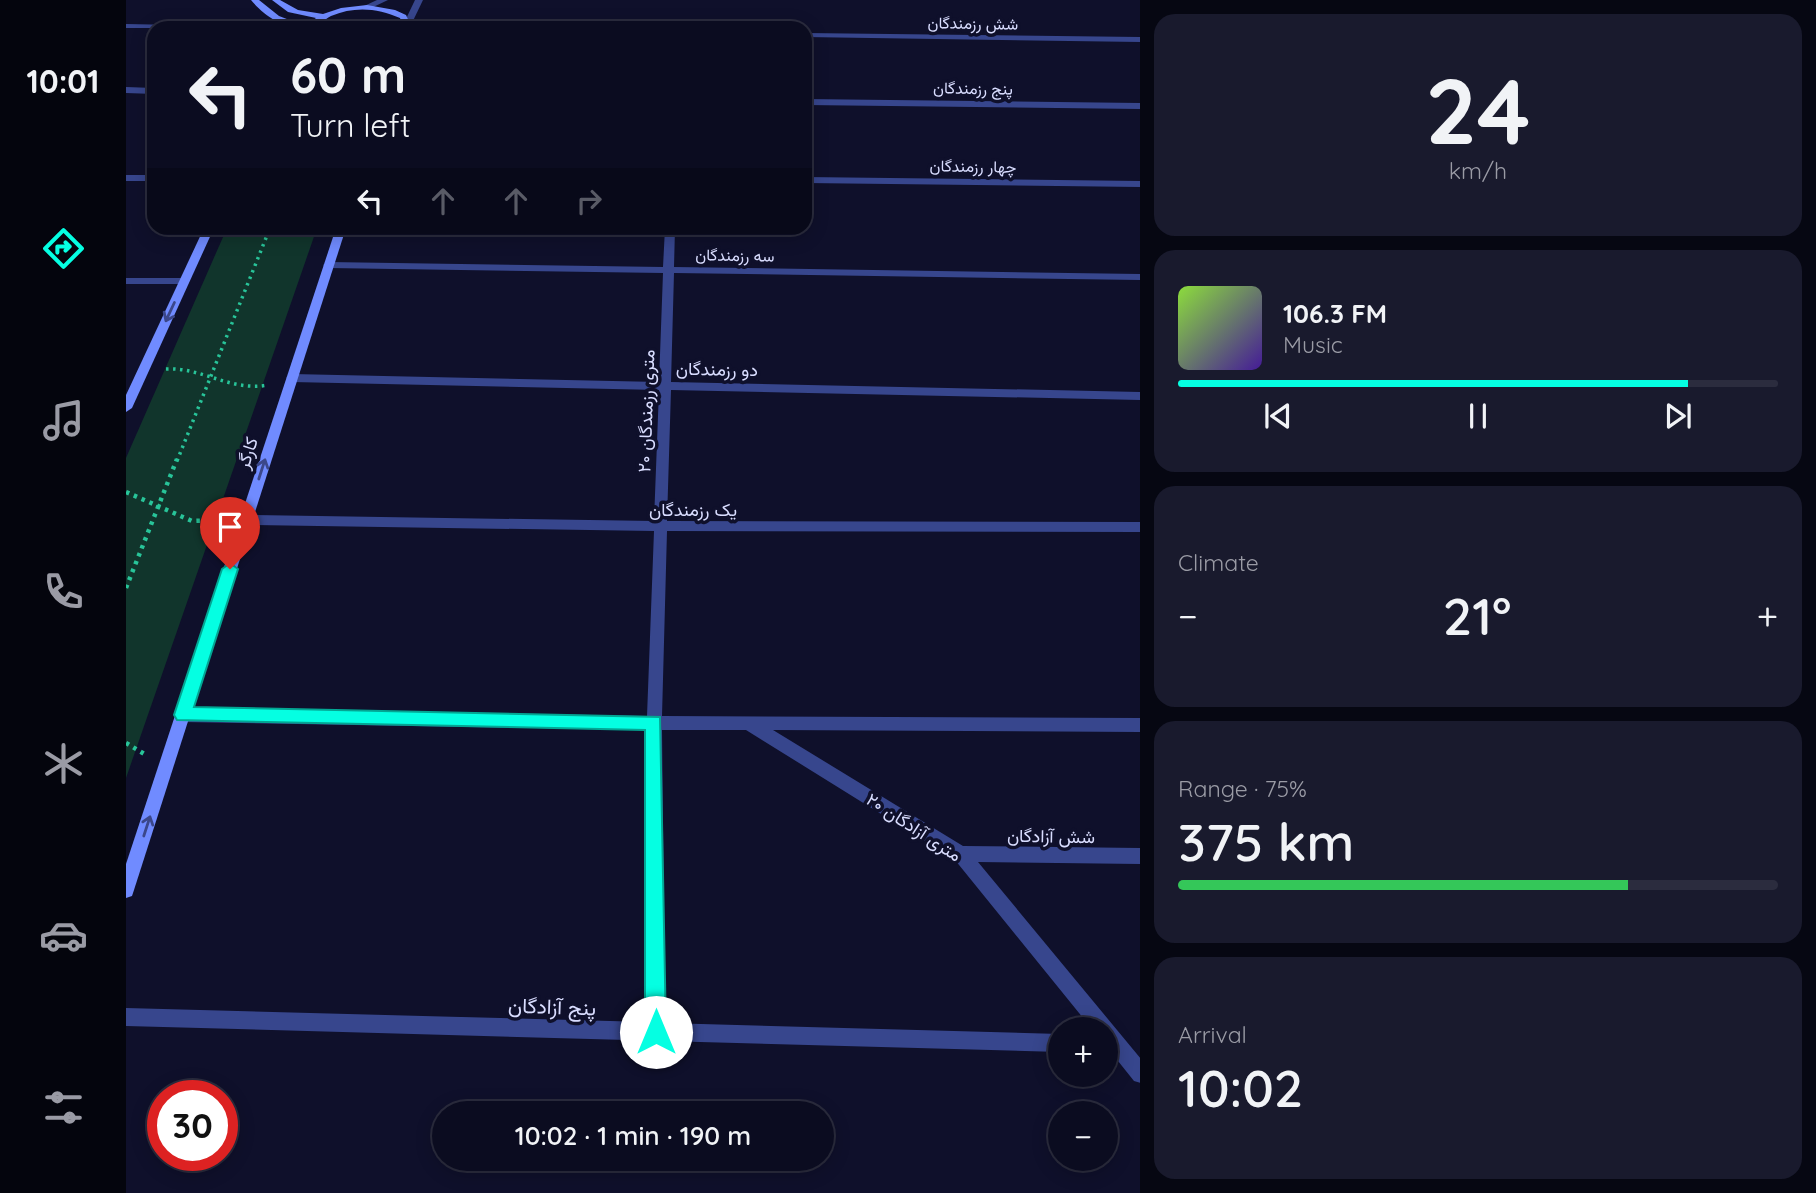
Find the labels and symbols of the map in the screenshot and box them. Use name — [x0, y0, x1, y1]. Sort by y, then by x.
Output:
street label: شش رزمندگان — [928, 12, 1018, 35]
street label: پنج رزمندگان — [933, 77, 1013, 101]
street label: چهار رزمندگان — [930, 155, 1017, 179]
street label: سه رزمندگان — [695, 244, 775, 267]
one-way arrow — [163, 301, 176, 322]
street label: ۲۰ متری رزمندگان — [632, 349, 660, 473]
street label: دو رزمندگان — [676, 357, 758, 381]
street label: کارگر — [231, 434, 263, 473]
one-way arrow — [257, 459, 270, 481]
pin — [200, 497, 260, 569]
street label: یک رزمندگان — [649, 498, 737, 521]
street label: ۲۰ متری آزادگان — [862, 788, 966, 866]
one-way arrow — [142, 815, 154, 837]
street label: شش آزادگان — [1007, 824, 1095, 848]
street label: پنج آزادگان — [507, 991, 596, 1023]
position arrow — [619, 995, 693, 1069]
speed limit sign: 30 — [147, 1080, 238, 1171]

